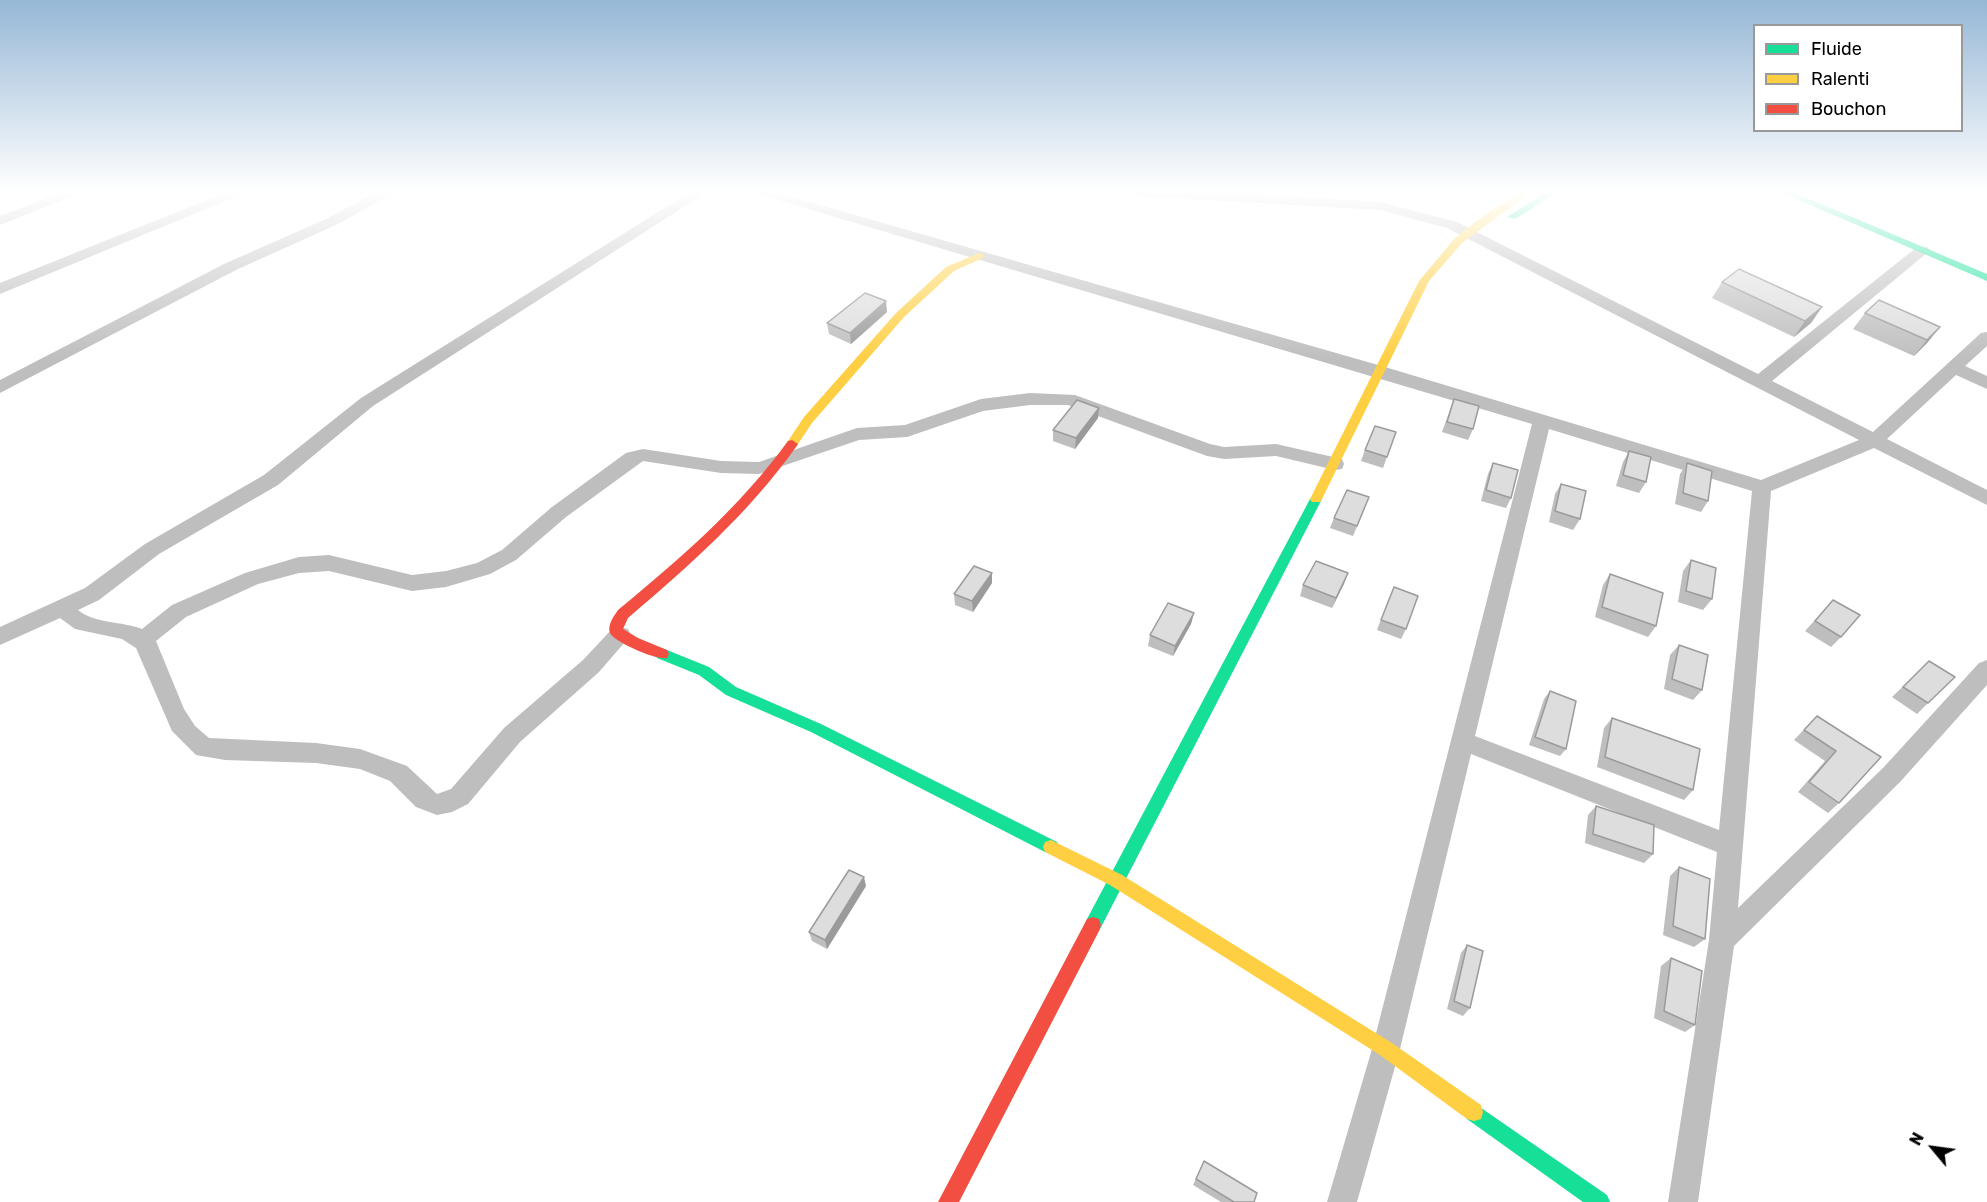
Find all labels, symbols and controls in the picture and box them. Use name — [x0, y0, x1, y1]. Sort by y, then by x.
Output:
legend — [1753, 24, 1963, 132]
text: Fluide — [1811, 38, 1862, 60]
text: Ralenti — [1811, 68, 1869, 90]
text: Bouchon — [1811, 98, 1886, 120]
north arrow — [1903, 1118, 1963, 1178]
text: N — [1906, 1129, 1928, 1149]

